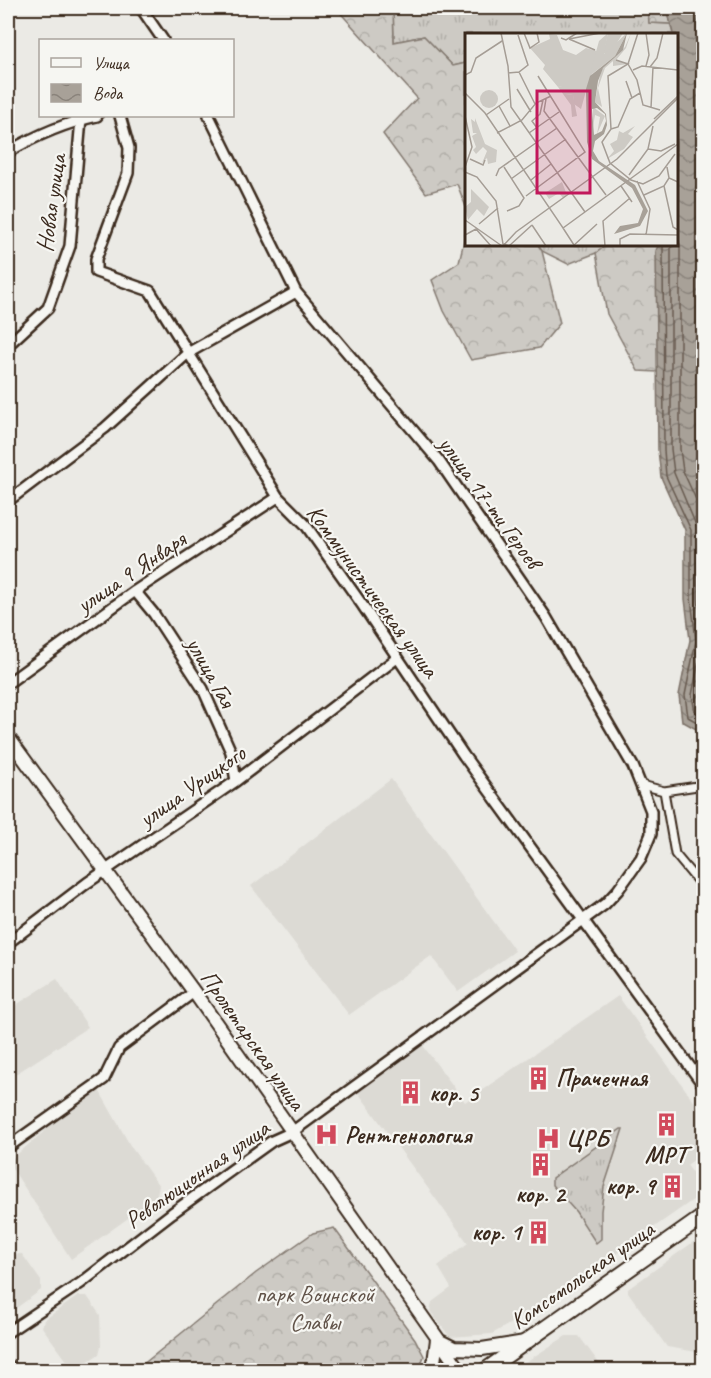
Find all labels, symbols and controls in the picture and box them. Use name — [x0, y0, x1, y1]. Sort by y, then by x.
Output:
inset map — [465, 33, 678, 246]
legend — [39, 39, 234, 117]
text: Улица — [93, 52, 130, 74]
text: Вода — [93, 82, 124, 104]
street label: Новая улица — [29, 150, 73, 254]
street label: улица 17-ти Героев — [431, 428, 551, 578]
street label: Коммунистическая улица — [300, 499, 447, 685]
street label: улица 9 Января — [69, 524, 193, 621]
street label: улица Гая — [179, 630, 243, 714]
street label: улица Урицкого — [131, 737, 252, 835]
street label: Пролетарская улица — [194, 964, 313, 1117]
place label: Прачечная — [556, 1063, 649, 1093]
building icon: Прачечная — [525, 1065, 551, 1091]
place label: кор. 5 — [429, 1078, 481, 1108]
building icon: кор. 5 — [398, 1080, 424, 1106]
street label: Революционная улица — [119, 1112, 276, 1235]
building icon: МРТ — [653, 1112, 679, 1138]
place label: Рентгенология — [345, 1120, 473, 1150]
hospital icon: Рентгенология — [314, 1122, 340, 1148]
place label: ЦРБ — [566, 1123, 612, 1153]
hospital icon: ЦРБ — [535, 1125, 561, 1151]
place label: МРТ — [645, 1140, 693, 1170]
building icon: кор. 2 — [527, 1151, 553, 1177]
place label: кор. 9 — [606, 1171, 657, 1201]
building icon: кор. 9 — [660, 1173, 686, 1199]
place label: кор. 2 — [515, 1179, 567, 1209]
street label: Комсомольская улица — [504, 1213, 661, 1336]
place label: кор. 1 — [472, 1217, 524, 1247]
building icon: кор. 1 — [526, 1219, 552, 1245]
park label: парк Воинской Славы — [256, 1279, 376, 1337]

